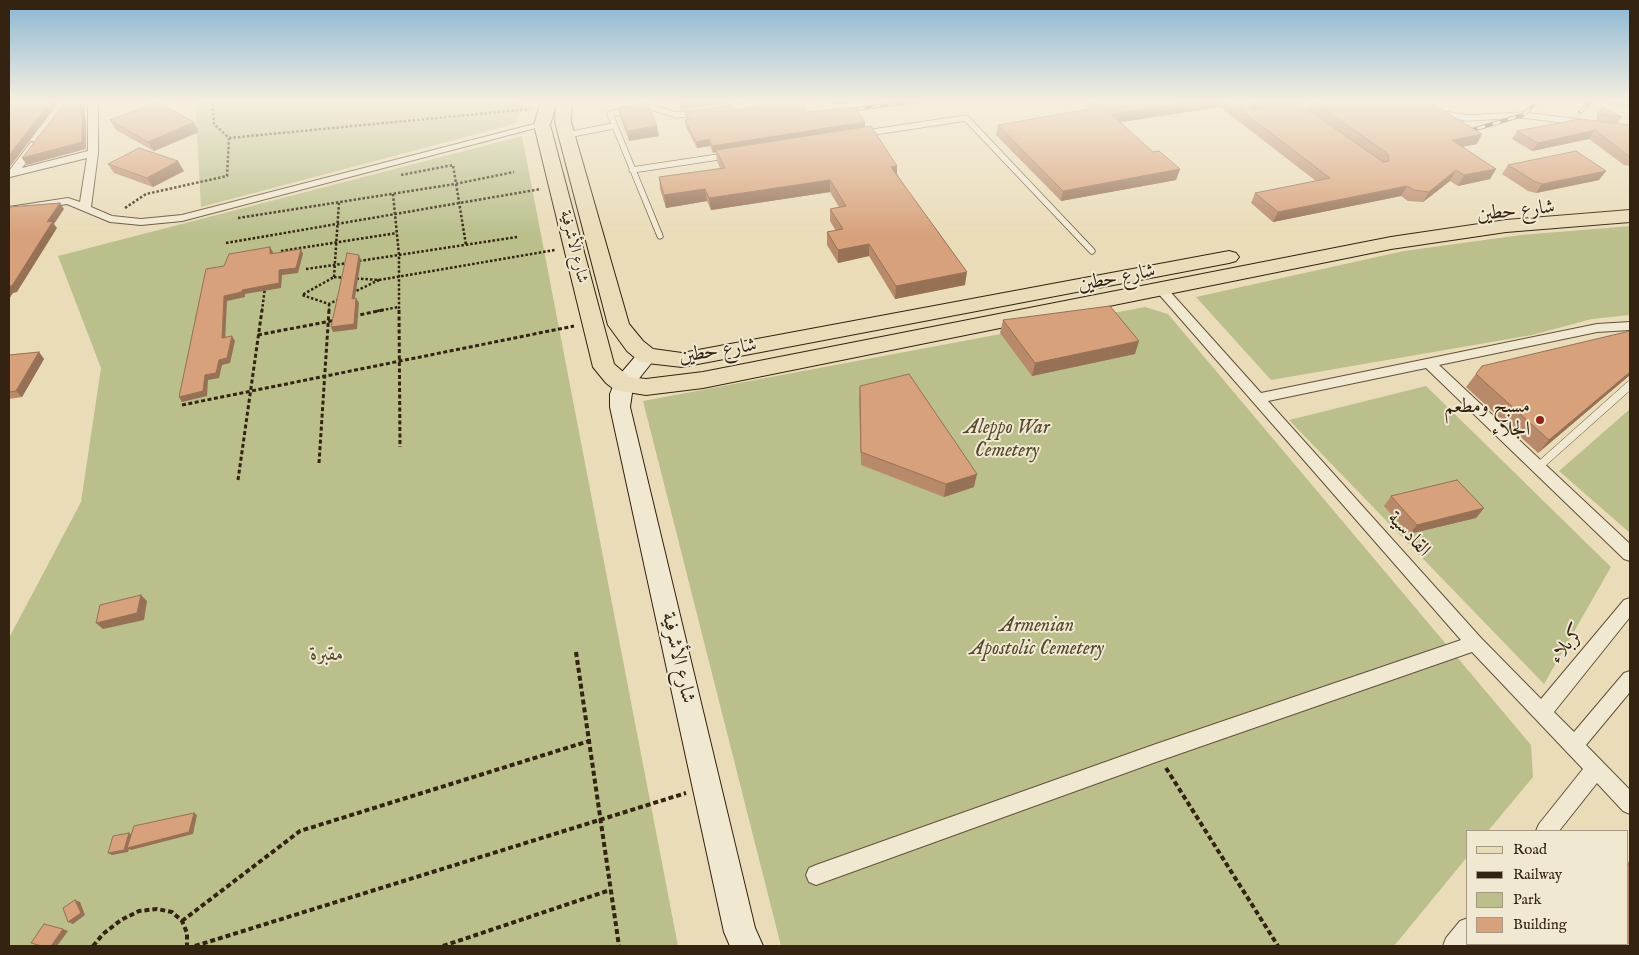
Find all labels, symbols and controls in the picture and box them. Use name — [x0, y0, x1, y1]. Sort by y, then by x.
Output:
street label: شارع حطين — [1476, 196, 1556, 228]
street label: شارع الأشرفية — [555, 209, 591, 285]
street label: شارع حطين — [1076, 260, 1158, 298]
street label: شارع حطين — [677, 334, 759, 370]
place label: مسبح ومطعم الجلاء — [1444, 396, 1530, 443]
marker: مسبح ومطعم الجلاء — [1534, 414, 1546, 426]
park label: Aleppo War Cemetery — [964, 417, 1050, 464]
street label: القادسية — [1381, 507, 1435, 563]
street label: شارع الأشرفية — [655, 610, 699, 706]
park label: Armenian Apostolic Cemetery — [970, 615, 1104, 662]
street label: كربلاء — [1545, 620, 1591, 670]
park label: مقبرة — [310, 644, 344, 668]
legend — [1466, 830, 1629, 945]
text: Road — [1513, 840, 1547, 859]
text: Railway — [1513, 865, 1562, 884]
text: Park — [1513, 890, 1542, 909]
text: Building — [1513, 915, 1567, 934]

